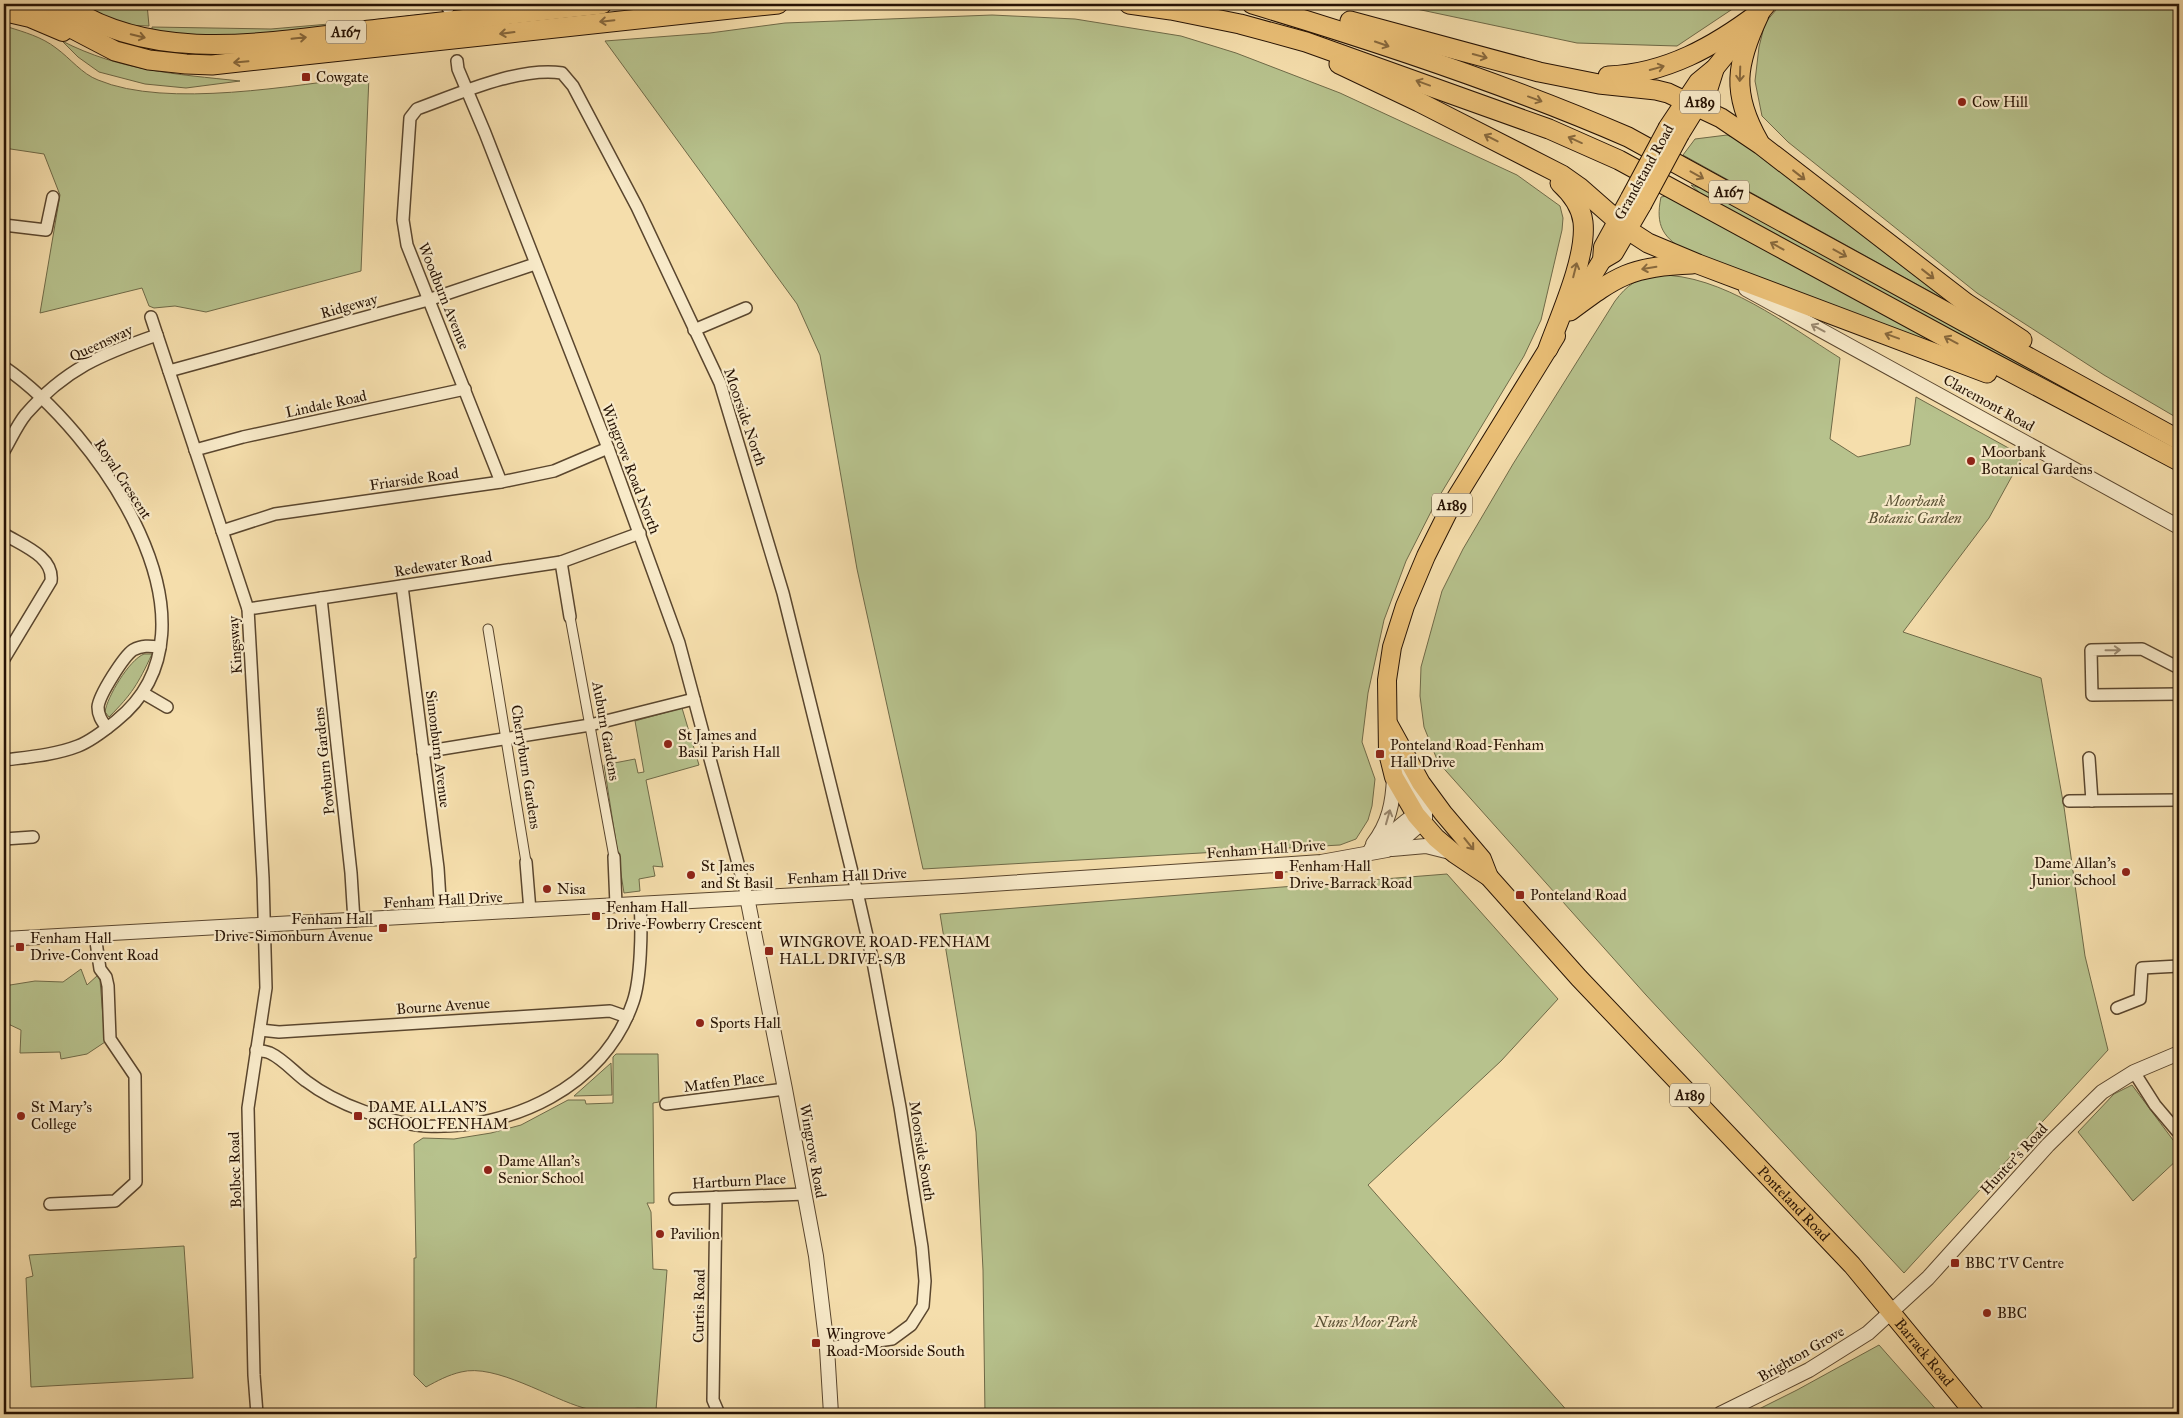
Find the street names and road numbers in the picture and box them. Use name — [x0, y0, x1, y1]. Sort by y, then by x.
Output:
road number: A167 — [326, 21, 366, 44]
road number: A189 — [1680, 90, 1720, 114]
street label: Grandstand Road — [1610, 121, 1678, 223]
road number: A167 — [1709, 180, 1749, 203]
street label: Woodburn Avenue — [414, 240, 474, 352]
street label: Ridgeway — [318, 290, 380, 322]
street label: Queensway — [67, 320, 136, 365]
street label: Moorside North — [720, 366, 770, 469]
street label: Claremont Road — [1940, 371, 2038, 436]
street label: Lindale Road — [284, 387, 369, 421]
street label: Wingrove Road North — [598, 402, 664, 537]
street label: Royal Crescent — [90, 436, 156, 523]
street label: Friarside Road — [368, 464, 460, 494]
road number: A189 — [1432, 494, 1472, 516]
street label: Redewater Road — [393, 547, 494, 581]
street label: Kingsway — [224, 614, 246, 675]
street label: Auburn Gardens — [588, 679, 624, 782]
street label: Simonburn Avenue — [422, 689, 454, 809]
street label: Cherryburn Gardens — [507, 704, 545, 830]
street label: Powburn Gardens — [309, 706, 339, 816]
street label: Fenham Hall Drive — [1206, 836, 1326, 862]
street label: Fenham Hall Drive — [787, 864, 907, 888]
street label: Fenham Hall Drive — [383, 888, 503, 912]
street label: Bourne Avenue — [396, 994, 490, 1018]
street label: Matfen Place — [683, 1068, 765, 1096]
road number: A189 — [1670, 1084, 1710, 1106]
street label: Moorside South — [905, 1100, 939, 1203]
street label: Wingrove Road — [796, 1103, 830, 1200]
street label: Hunter's Road — [1977, 1119, 2052, 1198]
street label: Bolbec Road — [225, 1131, 245, 1209]
street label: Ponteland Road — [1754, 1162, 1834, 1245]
street label: Hartburn Place — [692, 1170, 786, 1192]
street label: Curtis Road — [689, 1268, 709, 1343]
street label: Barrack Road — [1891, 1315, 1958, 1390]
street label: Brighton Grove — [1755, 1322, 1847, 1386]

